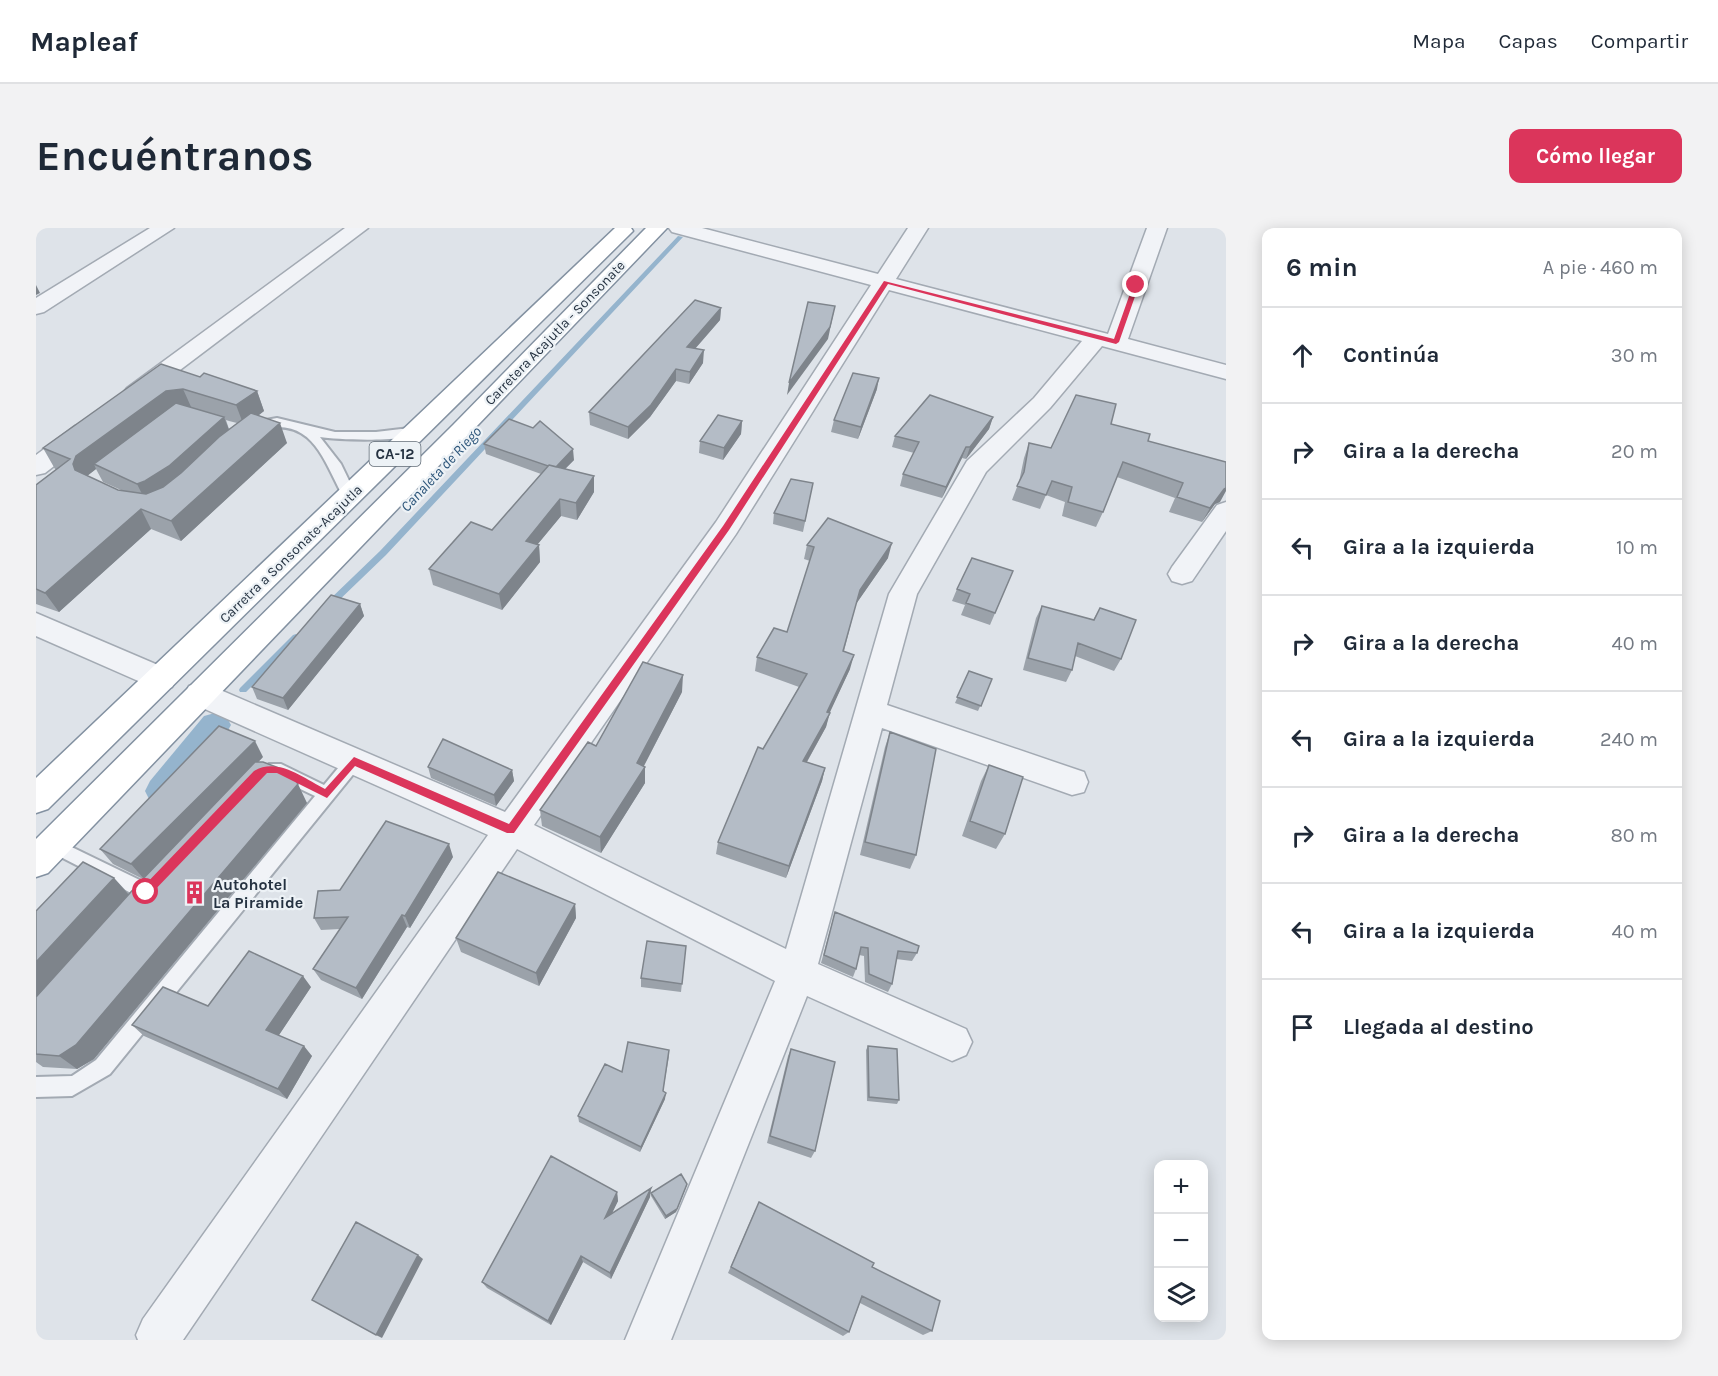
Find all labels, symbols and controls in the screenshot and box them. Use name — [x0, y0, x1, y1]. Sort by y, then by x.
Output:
text: Mapleaf — [30, 25, 138, 58]
text: Mapa — [1412, 29, 1466, 53]
text: Capas — [1499, 29, 1558, 53]
text: Compartir — [1591, 29, 1688, 53]
button: Cómo llegar — [1509, 129, 1682, 183]
text: Encuéntranos — [36, 131, 314, 181]
text: 6 min — [1286, 252, 1358, 283]
text: A pie · 460 m — [1543, 256, 1658, 279]
street label: Carretera Acajutla - Sonsonate — [481, 257, 629, 409]
route end — [1122, 271, 1148, 297]
icon: ahead — [1286, 339, 1319, 372]
text: Continúa — [1343, 342, 1439, 368]
text: 30 m — [1611, 344, 1658, 367]
water label: Canaleta de Riego — [397, 422, 486, 516]
icon: right — [1286, 435, 1319, 468]
text: Gira a la derecha — [1343, 438, 1519, 464]
text: 20 m — [1611, 440, 1658, 463]
road number: CA-12 — [370, 442, 421, 466]
street label: Carretra a Sonsonate-Acajutla — [216, 481, 366, 627]
icon: left — [1286, 531, 1319, 564]
text: Gira a la izquierda — [1343, 534, 1535, 560]
text: 10 m — [1616, 536, 1658, 559]
icon: right — [1286, 627, 1319, 660]
text: Gira a la derecha — [1343, 630, 1519, 656]
text: 40 m — [1612, 632, 1658, 655]
icon: left — [1286, 723, 1319, 756]
text: Gira a la izquierda — [1343, 726, 1535, 752]
text: 240 m — [1600, 728, 1658, 751]
icon: right — [1286, 819, 1319, 852]
text: Gira a la derecha — [1343, 822, 1519, 848]
text: 80 m — [1610, 824, 1658, 847]
place label: Autohotel La Piramide — [213, 875, 303, 912]
route start — [132, 878, 158, 904]
building icon: Autohotel La Piramide — [182, 880, 208, 906]
icon: left — [1286, 915, 1319, 948]
text: Gira a la izquierda — [1343, 918, 1535, 944]
text: 40 m — [1612, 920, 1658, 943]
icon: arrive — [1286, 1011, 1319, 1044]
text: Llegada al destino — [1343, 1014, 1534, 1040]
map controls — [1154, 1160, 1208, 1322]
button: + — [1154, 1160, 1208, 1214]
button: − — [1154, 1214, 1208, 1268]
button: layers — [1154, 1268, 1208, 1322]

